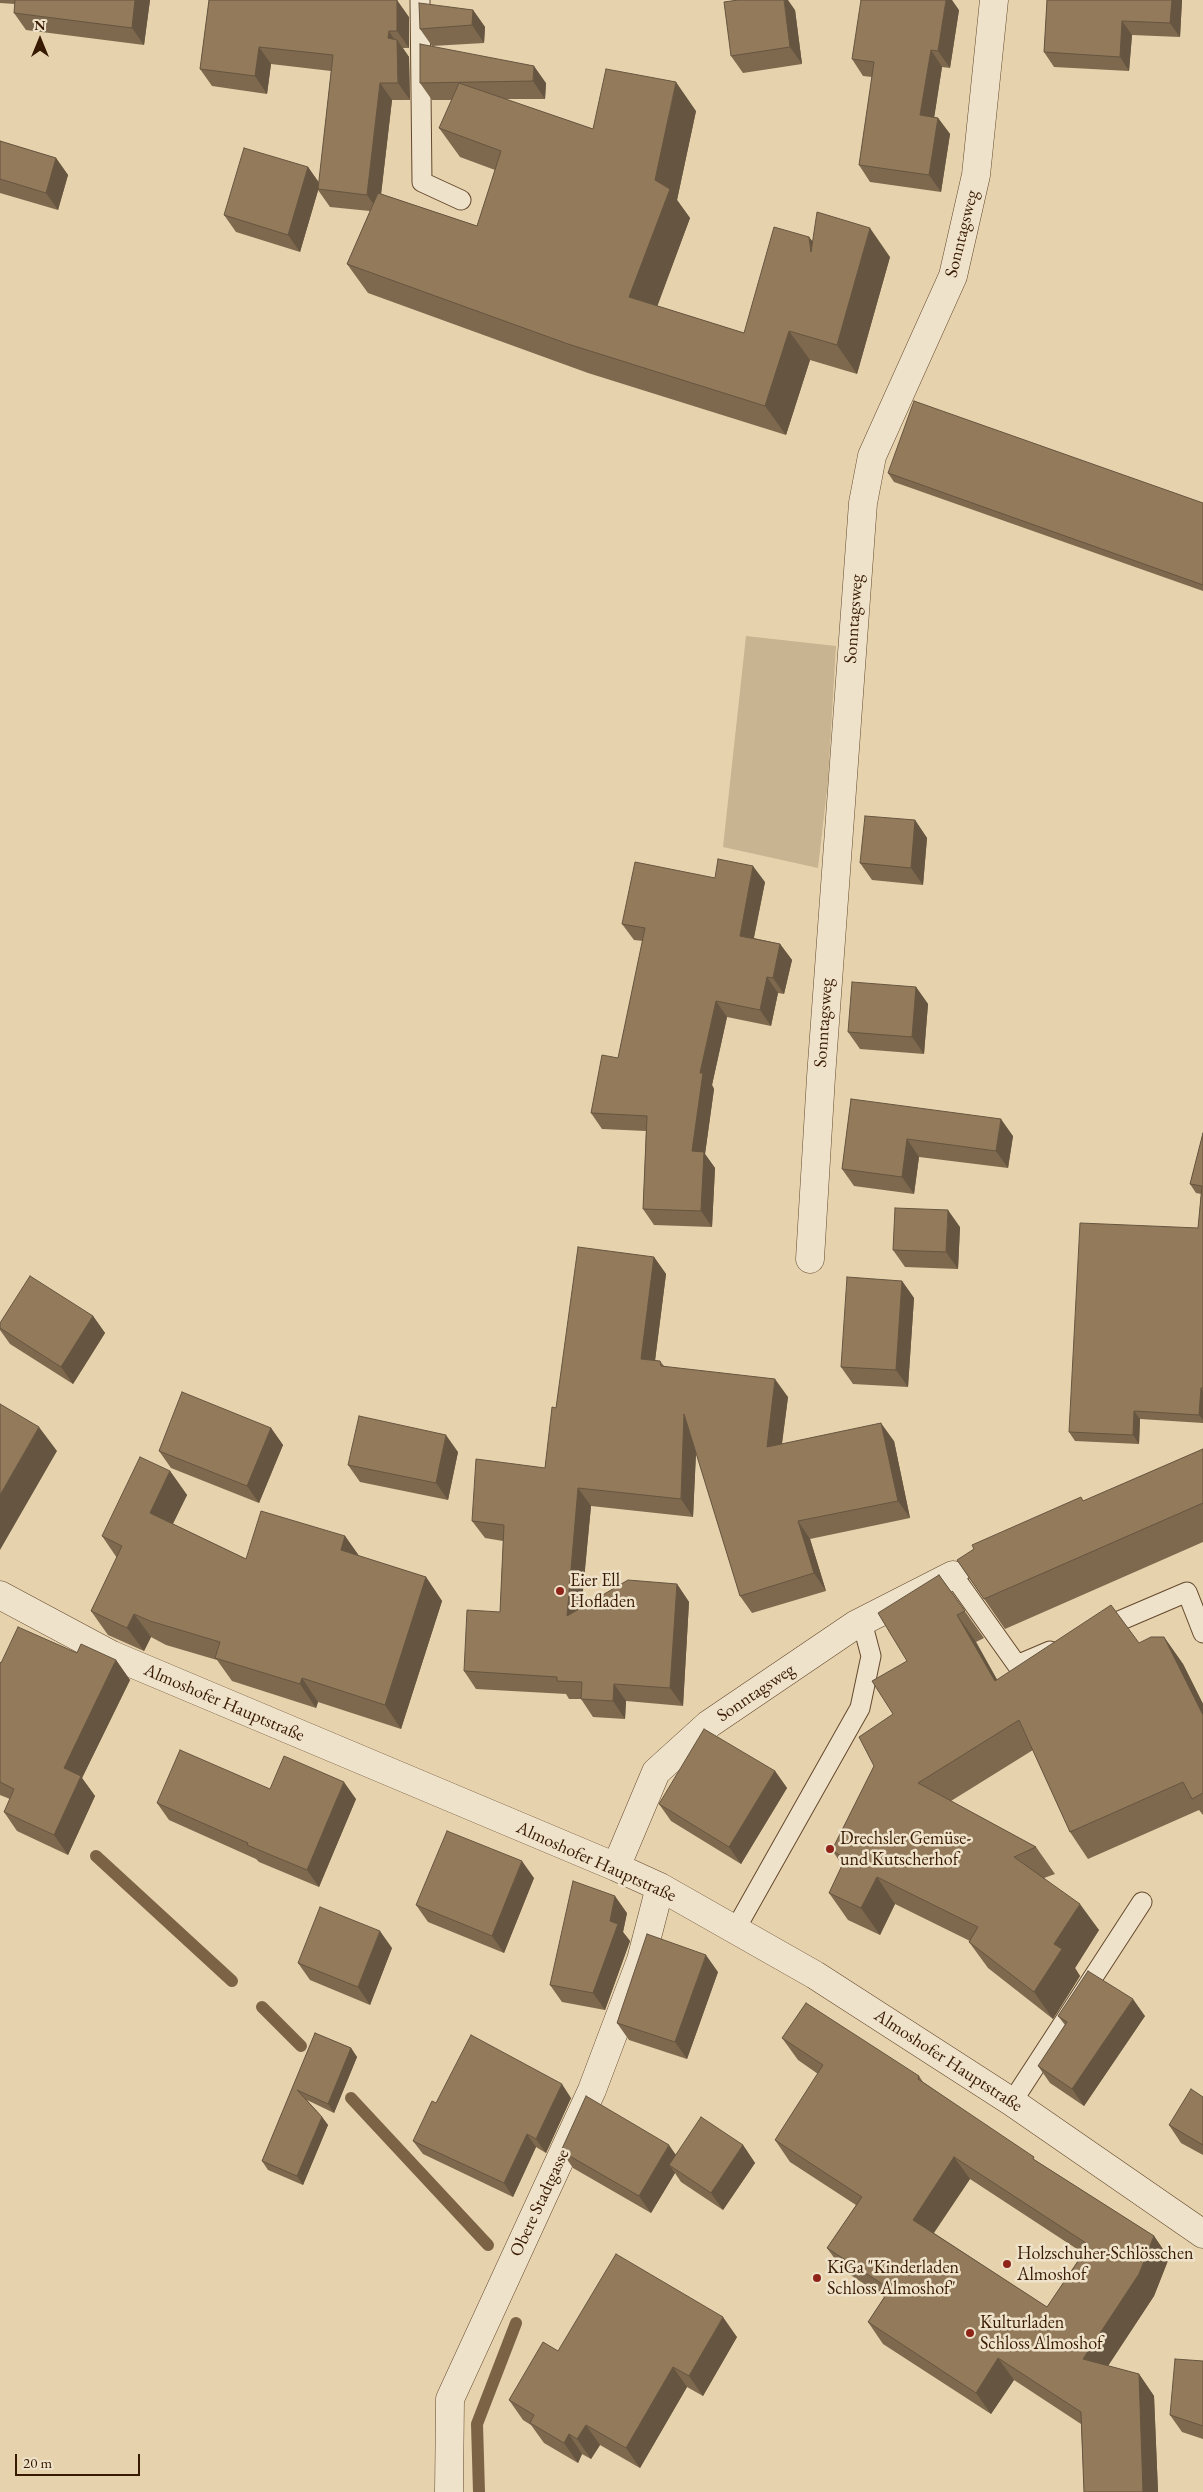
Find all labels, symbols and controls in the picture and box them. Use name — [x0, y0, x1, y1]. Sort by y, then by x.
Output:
north arrow — [15, 15, 65, 65]
text: N — [34, 16, 46, 34]
street label: Sonntagsweg — [941, 188, 983, 280]
street label: Sonntagsweg — [840, 574, 868, 664]
street label: Sonntagsweg — [810, 978, 838, 1068]
place label: Eier Ell Hofladen — [570, 1570, 635, 1612]
marker: Eier Ell Hofladen — [554, 1585, 566, 1597]
street label: Almoshofer Hauptstraße — [140, 1659, 308, 1747]
street label: Sonntagsweg — [713, 1659, 799, 1727]
street label: Almoshofer Hauptstraße — [513, 1817, 679, 1907]
place label: Drechsler Gemüse- und Kutscherhof — [840, 1828, 971, 1870]
marker: Drechsler Gemüse- und Kutscherhof — [824, 1843, 836, 1855]
street label: Almoshofer Hauptstraße — [870, 2005, 1026, 2117]
street label: Obere Stadtgasse — [506, 2146, 574, 2260]
place label: Holzschuher-Schlösschen Almoshof — [1017, 2243, 1193, 2286]
place label: KiGa "Kinderladen Schloss Almoshof" — [827, 2257, 959, 2300]
marker: Holzschuher-Schlösschen Almoshof — [1001, 2258, 1013, 2270]
marker: KiGa "Kinderladen Schloss Almoshof" — [811, 2272, 823, 2284]
place label: Kulturladen Schloss Almoshof — [980, 2312, 1103, 2354]
marker: Kulturladen Schloss Almoshof — [964, 2327, 976, 2339]
scale bar — [18, 2444, 142, 2476]
text: 20 m — [23, 2453, 52, 2472]

